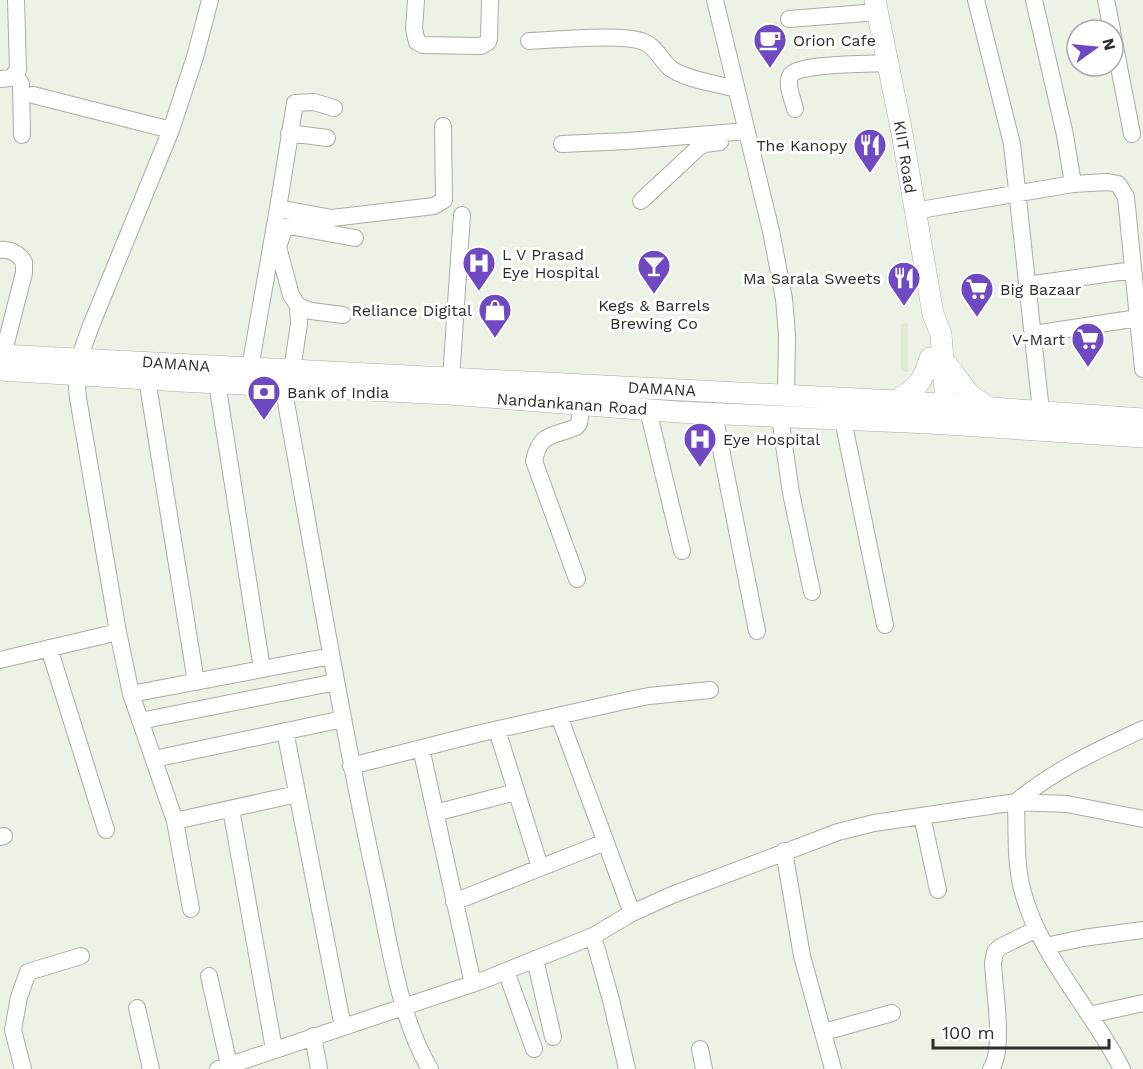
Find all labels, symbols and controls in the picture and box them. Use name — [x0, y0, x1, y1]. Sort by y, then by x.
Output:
north arrow — [1065, 18, 1125, 78]
cafe icon: Orion Cafe — [752, 22, 788, 69]
place label: Orion Cafe — [793, 31, 876, 50]
text: N — [1098, 36, 1120, 52]
street label: KIIT Road — [890, 119, 920, 195]
restaurant icon: The Kanopy — [852, 127, 888, 174]
place label: The Kanopy — [756, 136, 848, 155]
hospital icon: L V Prasad Eye Hospital — [461, 245, 497, 292]
place label: L V Prasad Eye Hospital — [502, 245, 599, 282]
bar icon: Kegs & Barrels Brewing Co — [636, 248, 672, 295]
restaurant icon: Ma Sarala Sweets — [886, 260, 922, 307]
place label: Ma Sarala Sweets — [743, 269, 881, 288]
supermarket icon: Big Bazaar — [959, 271, 995, 318]
place label: Big Bazaar — [1000, 280, 1082, 299]
shop icon: Reliance Digital — [477, 292, 513, 339]
place label: Kegs & Barrels Brewing Co — [598, 296, 710, 333]
place label: Reliance Digital — [352, 301, 472, 320]
supermarket icon: V-Mart — [1070, 321, 1106, 368]
place label: V-Mart — [1012, 330, 1065, 349]
street label: DAMANA — [141, 352, 211, 376]
bank icon: Bank of India — [246, 374, 282, 421]
street label: DAMANA — [627, 378, 697, 400]
place label: Bank of India — [287, 383, 389, 402]
street label: Nandankanan Road — [496, 389, 648, 419]
hospital icon: Eye Hospital — [682, 421, 718, 468]
place label: Eye Hospital — [723, 430, 820, 449]
scale bar — [933, 1012, 1108, 1050]
text: 100 m — [942, 1022, 995, 1043]

